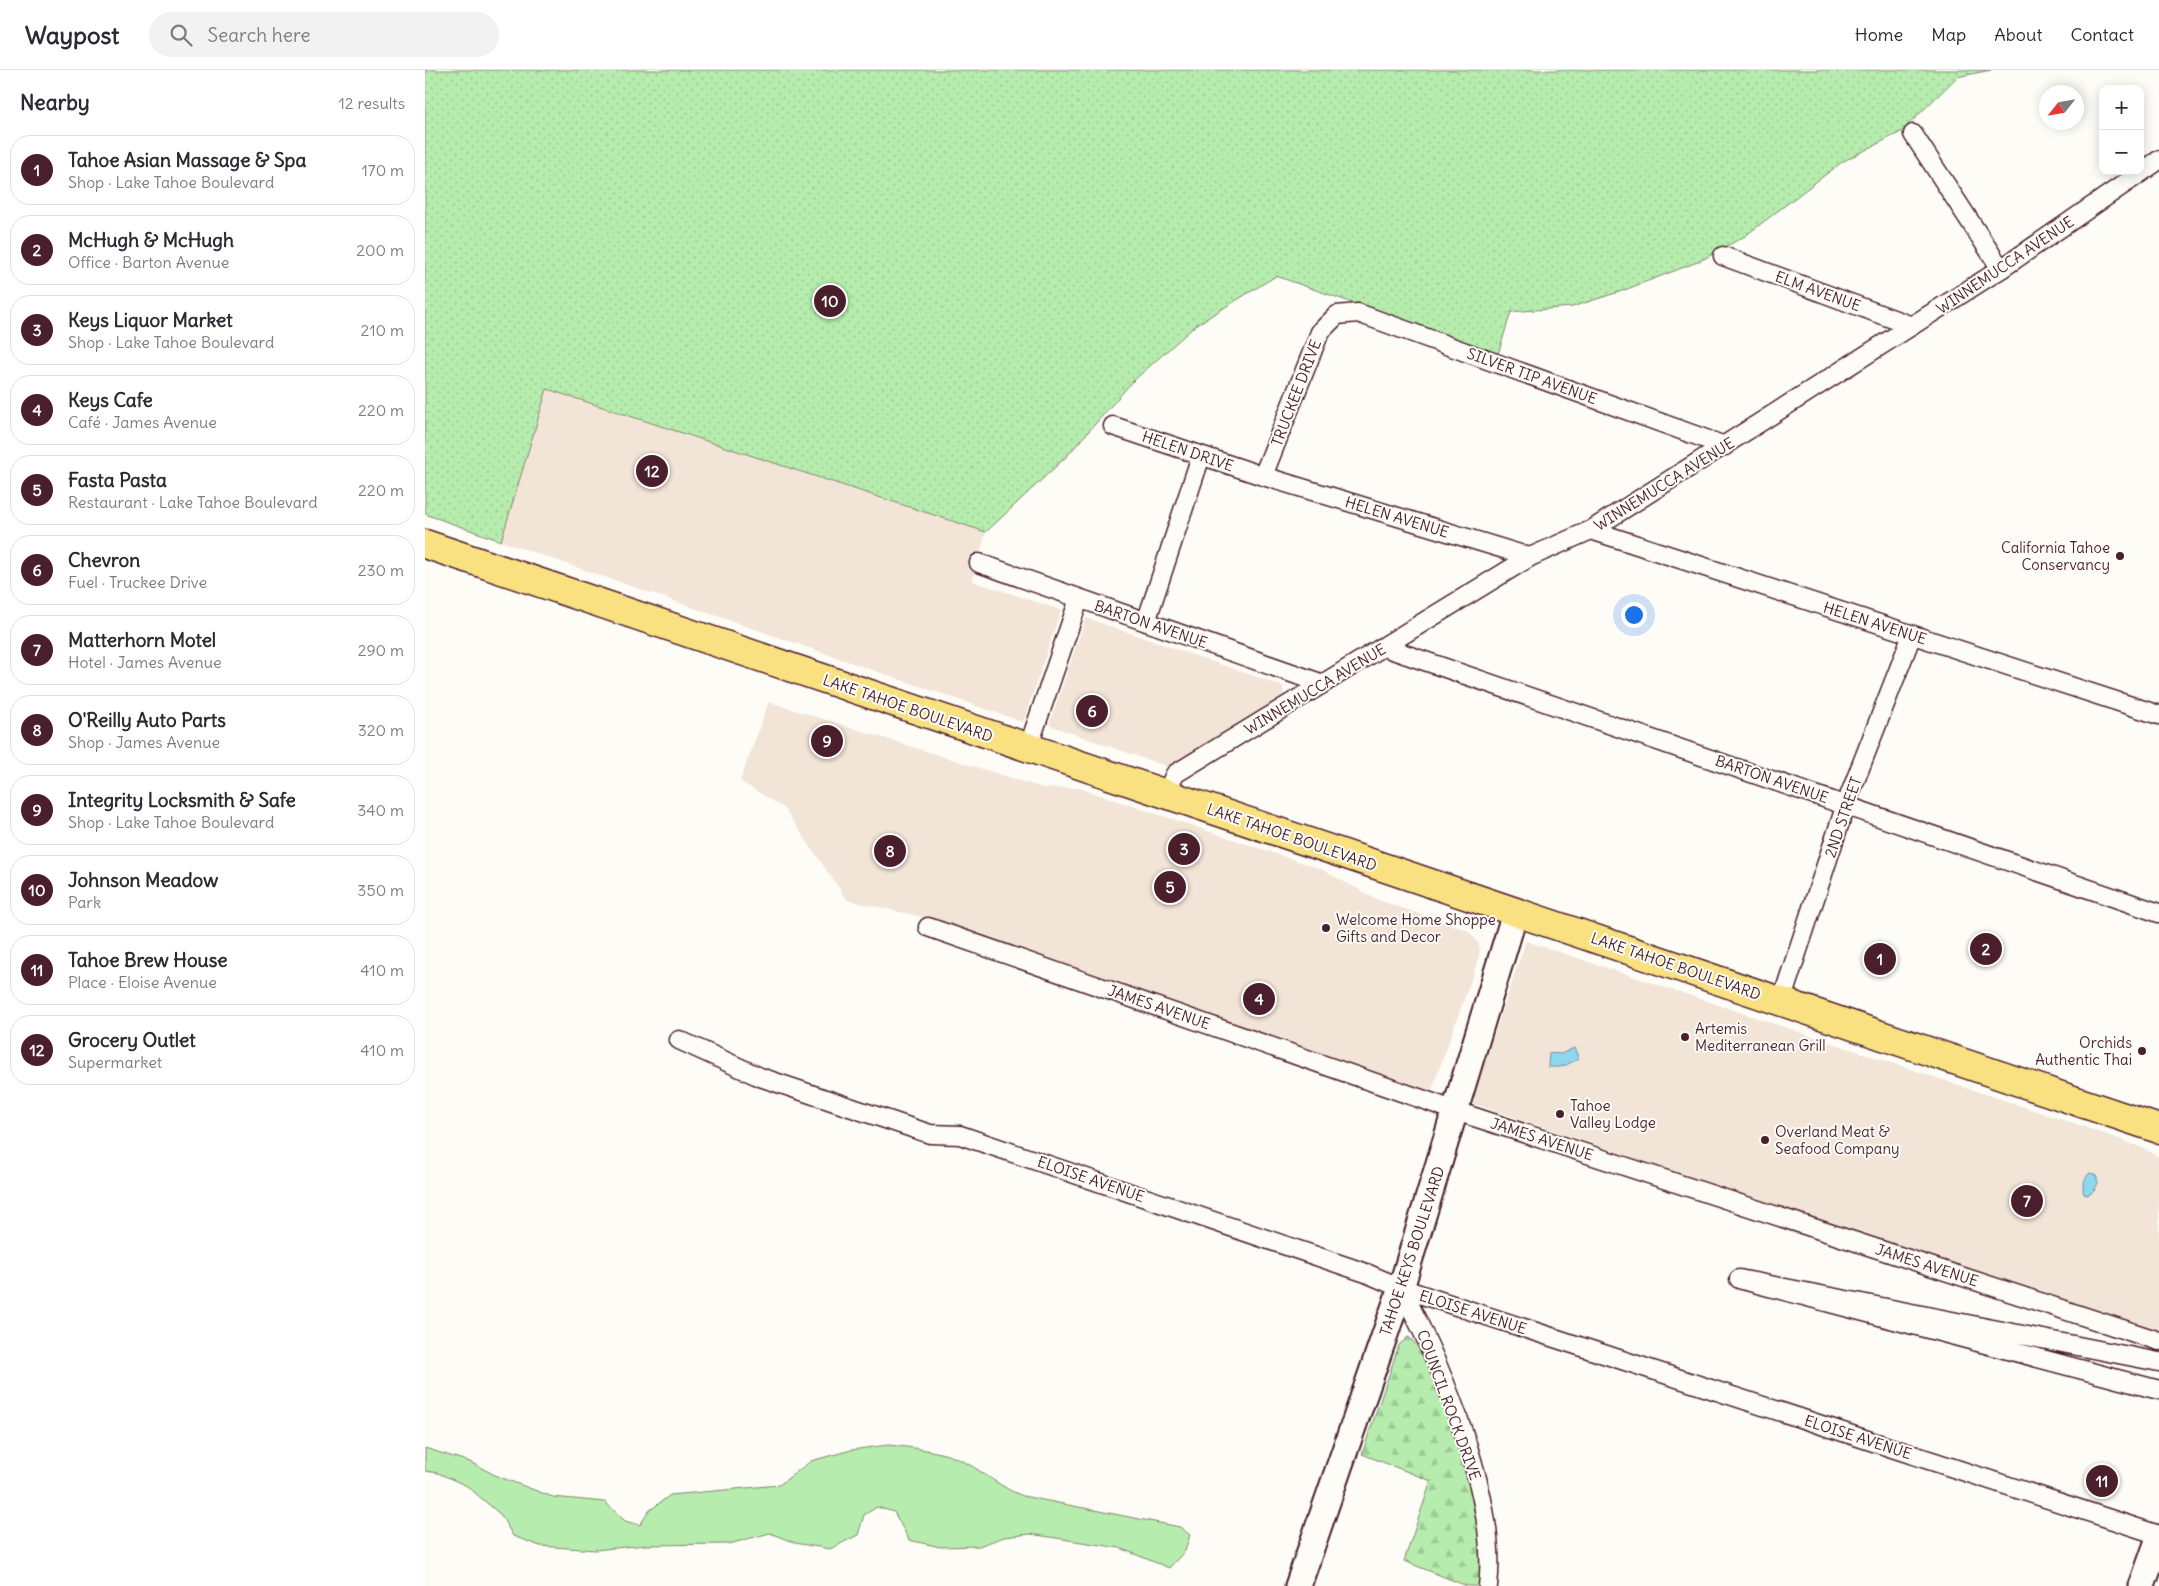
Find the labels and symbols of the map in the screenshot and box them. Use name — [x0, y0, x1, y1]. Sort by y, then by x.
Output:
north arrow — [2039, 85, 2084, 130]
street label: WINNEMUCCA AVENUE — [1933, 212, 2077, 318]
street label: ELM AVENUE — [1773, 267, 1863, 315]
pin: 10 — [814, 282, 846, 320]
street label: TRUCKEE DRIVE — [1267, 337, 1325, 449]
street label: SILVER TIP AVENUE — [1464, 344, 1600, 408]
street label: HELEN DRIVE — [1140, 426, 1236, 476]
street label: WINNEMUCCA AVENUE — [1590, 433, 1738, 535]
pin: 12 — [636, 452, 668, 490]
street label: HELEN AVENUE — [1343, 492, 1451, 542]
place label: California Tahoe Conservancy — [2001, 538, 2110, 574]
marker: California Tahoe Conservancy — [2114, 550, 2126, 562]
street label: BARTON AVENUE — [1092, 596, 1210, 652]
street label: HELEN AVENUE — [1821, 597, 1929, 649]
your location — [1621, 602, 1647, 628]
street label: WINNEMUCCA AVENUE — [1241, 639, 1389, 739]
street label: LAKE TAHOE BOULEVARD — [821, 670, 995, 746]
pin: 6 — [1076, 692, 1108, 730]
pin: 9 — [811, 722, 843, 760]
street label: BARTON AVENUE — [1713, 751, 1831, 807]
street label: 2ND STREET — [1820, 774, 1866, 860]
street label: LAKE TAHOE BOULEVARD — [1205, 799, 1379, 875]
pin: 3 — [1168, 830, 1200, 868]
pin: 8 — [874, 832, 906, 870]
pin: 5 — [1154, 868, 1186, 906]
place label: Welcome Home Shoppe Gifts and Decor — [1336, 910, 1496, 946]
marker: Welcome Home Shoppe Gifts and Decor — [1320, 922, 1332, 934]
street label: LAKE TAHOE BOULEVARD — [1589, 928, 1763, 1004]
pin: 2 — [1970, 930, 2002, 968]
pin: 1 — [1864, 940, 1896, 978]
pin: 4 — [1243, 980, 1275, 1018]
street label: JAMES AVENUE — [1105, 981, 1213, 1033]
place label: Artemis Mediterranean Grill — [1695, 1019, 1826, 1055]
marker: Artemis Mediterranean Grill — [1679, 1031, 1691, 1043]
place label: Orchids Authentic Thai — [2035, 1033, 2132, 1069]
marker: Orchids Authentic Thai — [2136, 1045, 2148, 1057]
place label: Tahoe Valley Lodge — [1570, 1096, 1656, 1132]
marker: Tahoe Valley Lodge — [1554, 1108, 1566, 1120]
street label: JAMES AVENUE — [1488, 1113, 1596, 1165]
place label: Overland Meat & Seafood Company — [1775, 1122, 1900, 1158]
marker: Overland Meat & Seafood Company — [1759, 1134, 1771, 1146]
street label: ELOISE AVENUE — [1035, 1152, 1147, 1206]
street label: TAHOE KEYS BOULEVARD — [1376, 1164, 1448, 1338]
pin: 7 — [2011, 1182, 2043, 1220]
street label: JAMES AVENUE — [1873, 1239, 1981, 1291]
street label: ELOISE AVENUE — [1417, 1286, 1529, 1338]
street label: COUNCIL ROCK DRIVE — [1413, 1327, 1485, 1483]
street label: ELOISE AVENUE — [1802, 1411, 1914, 1463]
pin: 11 — [2086, 1462, 2118, 1500]

